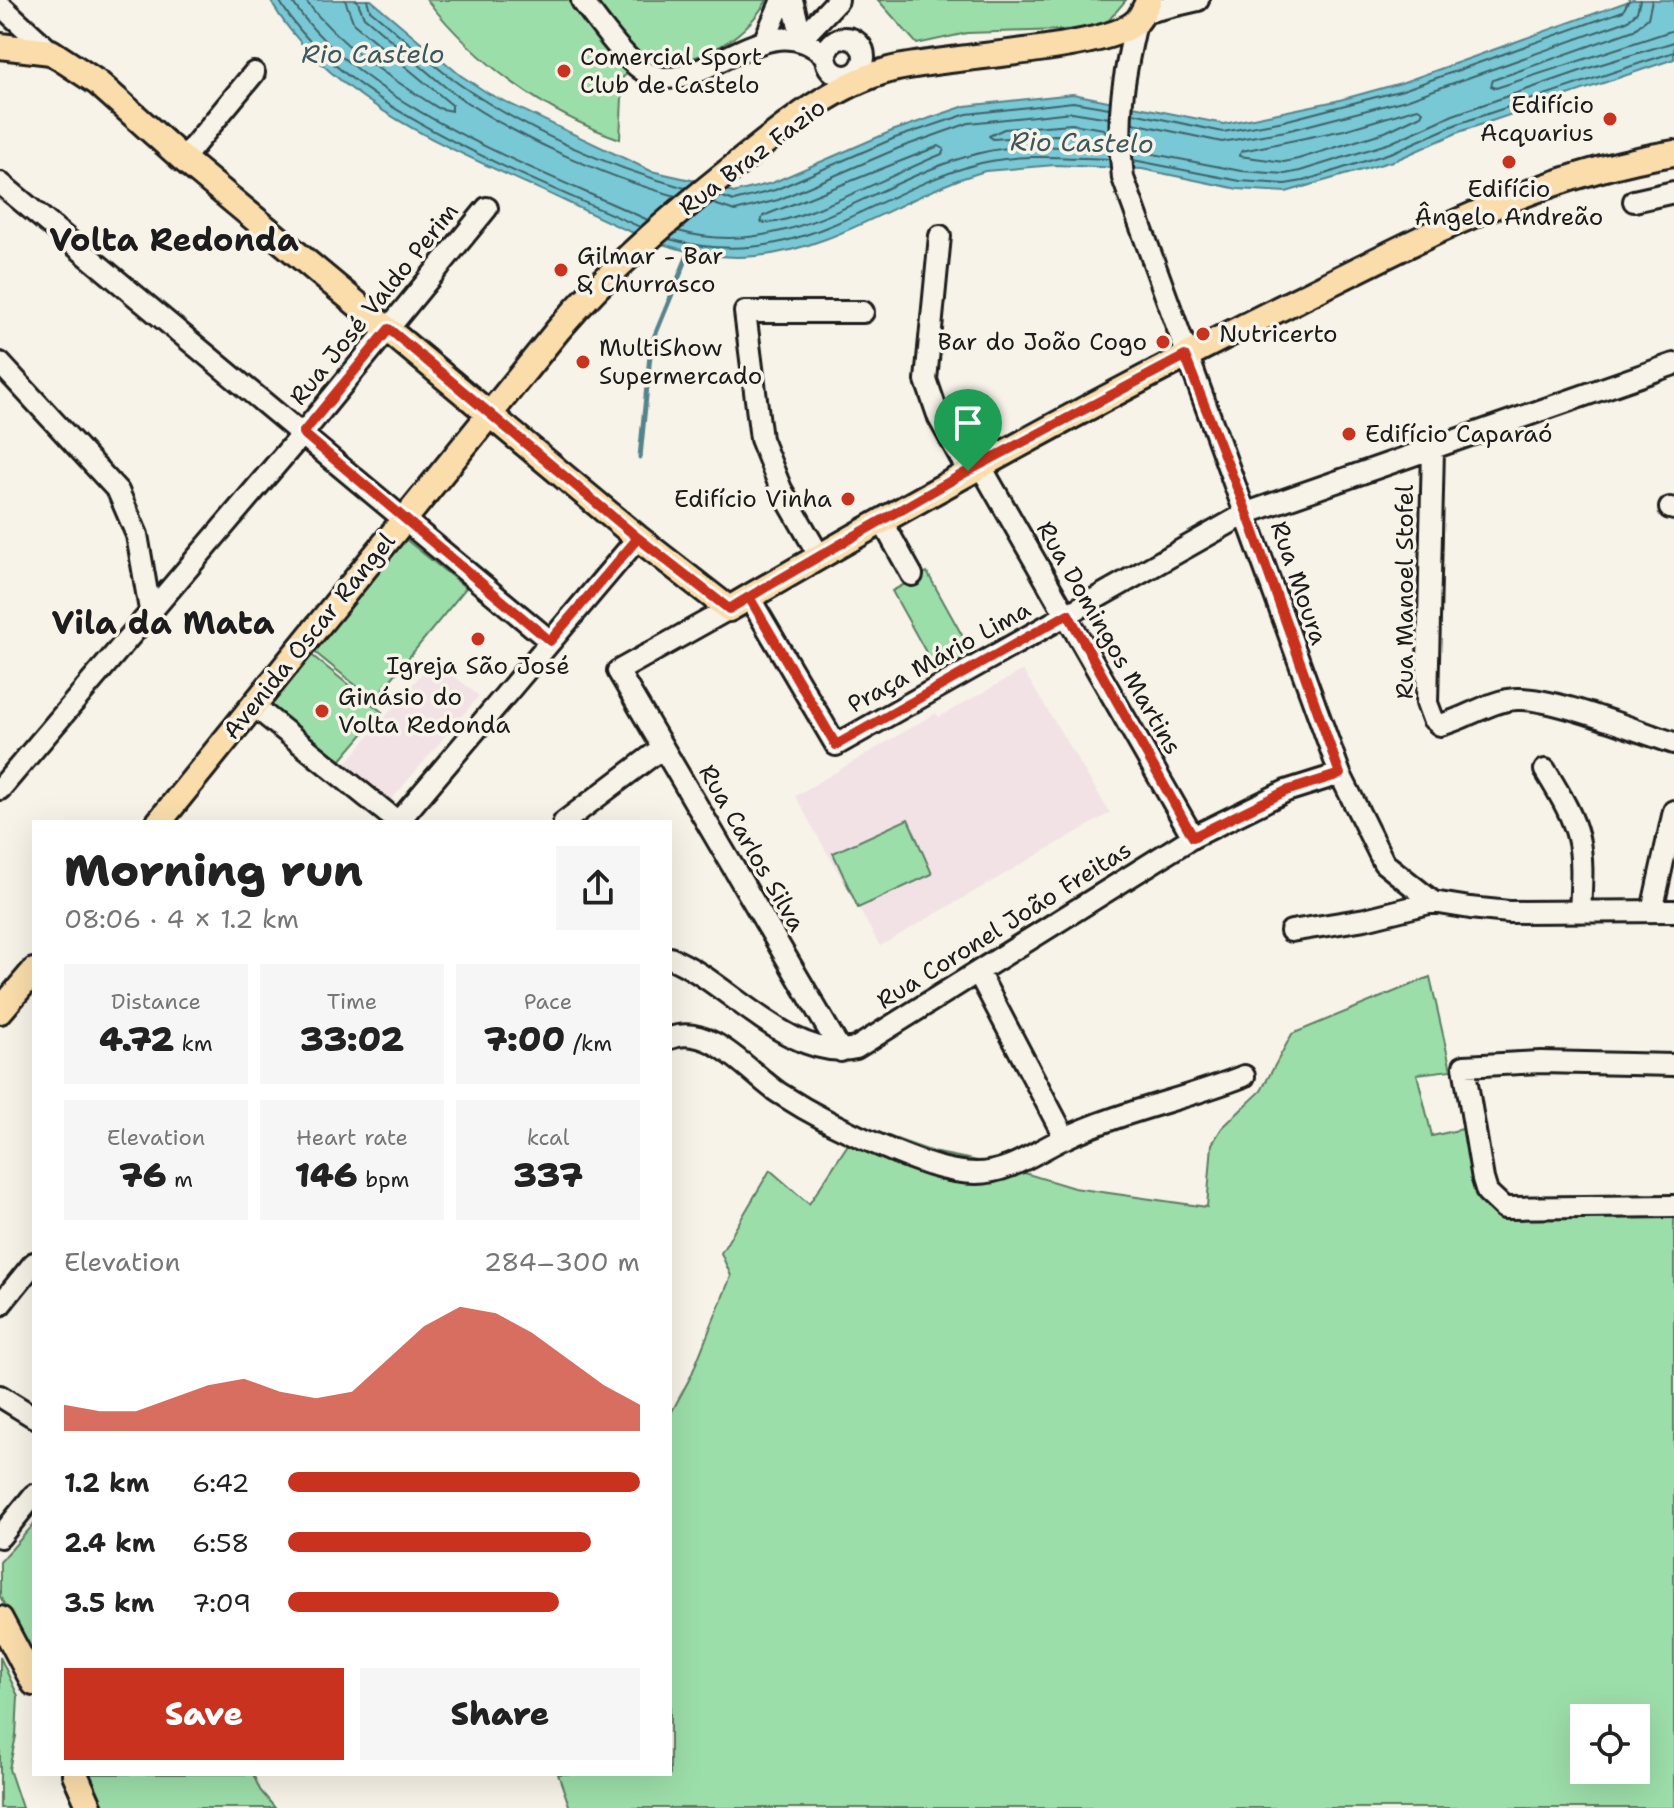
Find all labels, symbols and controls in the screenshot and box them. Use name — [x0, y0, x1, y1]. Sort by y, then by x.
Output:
water label: Rio Castelo — [301, 36, 445, 71]
place label: Comercial Sport Club de Castelo — [580, 41, 762, 101]
marker: Comercial Sport Club de Castelo — [555, 62, 573, 80]
place label: Edifício Acquarius — [1480, 89, 1594, 149]
street label: Rua Braz Fazio — [672, 91, 832, 223]
marker: Edifício Acquarius — [1601, 110, 1619, 128]
water label: Rio Castelo — [1010, 123, 1154, 161]
marker: Edifício Ângelo Andreão — [1500, 153, 1518, 171]
place label: Edifício Ângelo Andreão — [1415, 173, 1603, 233]
street label: Rua José Valdo Perim — [282, 196, 466, 412]
district label: Volta Redonda — [49, 218, 299, 261]
place label: Gilmar - Bar & Churrasco — [577, 240, 723, 300]
marker: Gilmar - Bar & Churrasco — [552, 261, 570, 279]
place label: Nutricerto — [1219, 318, 1338, 350]
marker: Nutricerto — [1194, 325, 1212, 343]
place label: Bar do João Cogo — [938, 326, 1147, 358]
place label: MultiShow Supermercado — [599, 332, 762, 392]
marker: Bar do João Cogo — [1154, 333, 1172, 351]
marker: MultiShow Supermercado — [574, 353, 592, 371]
pin — [934, 389, 1002, 471]
icon: arrive — [946, 401, 990, 445]
place label: Edifício Caparaó — [1365, 418, 1552, 450]
marker: Edifício Caparaó — [1340, 425, 1358, 443]
place label: Edifício Vinha — [674, 483, 832, 515]
street label: Rua Manoel Stofel — [1389, 484, 1421, 699]
marker: Edifício Vinha — [839, 490, 857, 508]
street label: Rua Domingos Martins — [1029, 516, 1189, 760]
street label: Rua Moura — [1263, 517, 1335, 649]
street label: Avenida Oscar Rangel — [216, 525, 403, 746]
street label: Praça Mário Lima — [842, 593, 1036, 721]
district label: Vila da Mata — [51, 601, 275, 644]
marker: Igreja São José — [469, 630, 487, 648]
place label: Igreja São José — [386, 650, 570, 682]
place label: Ginásio do Volta Redonda — [338, 681, 510, 741]
marker: Ginásio do Volta Redonda — [313, 702, 331, 720]
street label: Rua Carlos Silva — [691, 759, 813, 937]
street label: Rua Coronel João Freitas — [871, 833, 1137, 1017]
text: Morning run — [64, 841, 363, 900]
button: share — [556, 846, 640, 930]
text: 08:06 · 4 × 1.2 km — [64, 901, 299, 936]
text: Distance — [111, 987, 201, 1016]
text: Time — [327, 987, 377, 1016]
text: Pace — [524, 987, 572, 1016]
text: 4.72 — [99, 1016, 174, 1062]
text: 33:02 — [300, 1016, 404, 1062]
text: 7:00 — [484, 1016, 565, 1062]
text: km — [174, 1029, 213, 1058]
text: /km — [565, 1029, 612, 1058]
text: Elevation — [107, 1123, 205, 1152]
text: Heart rate — [296, 1123, 408, 1152]
text: kcal — [527, 1123, 569, 1152]
text: 76 — [119, 1152, 167, 1198]
text: 146 — [295, 1152, 358, 1198]
text: 337 — [513, 1152, 583, 1198]
text: m — [167, 1165, 193, 1194]
text: bpm — [358, 1165, 409, 1194]
text: Elevation — [64, 1244, 180, 1279]
text: 284–300 m — [484, 1244, 640, 1279]
text: 1.2 km — [64, 1465, 149, 1500]
text: 6:42 — [192, 1465, 249, 1500]
text: 2.4 km — [64, 1525, 155, 1560]
text: 6:58 — [192, 1525, 249, 1560]
text: 3.5 km — [64, 1585, 155, 1620]
text: 7:09 — [192, 1585, 251, 1620]
button: Save — [64, 1668, 344, 1760]
button: Share — [360, 1668, 640, 1760]
map controls — [1570, 1704, 1650, 1784]
button: locate — [1570, 1704, 1650, 1784]

